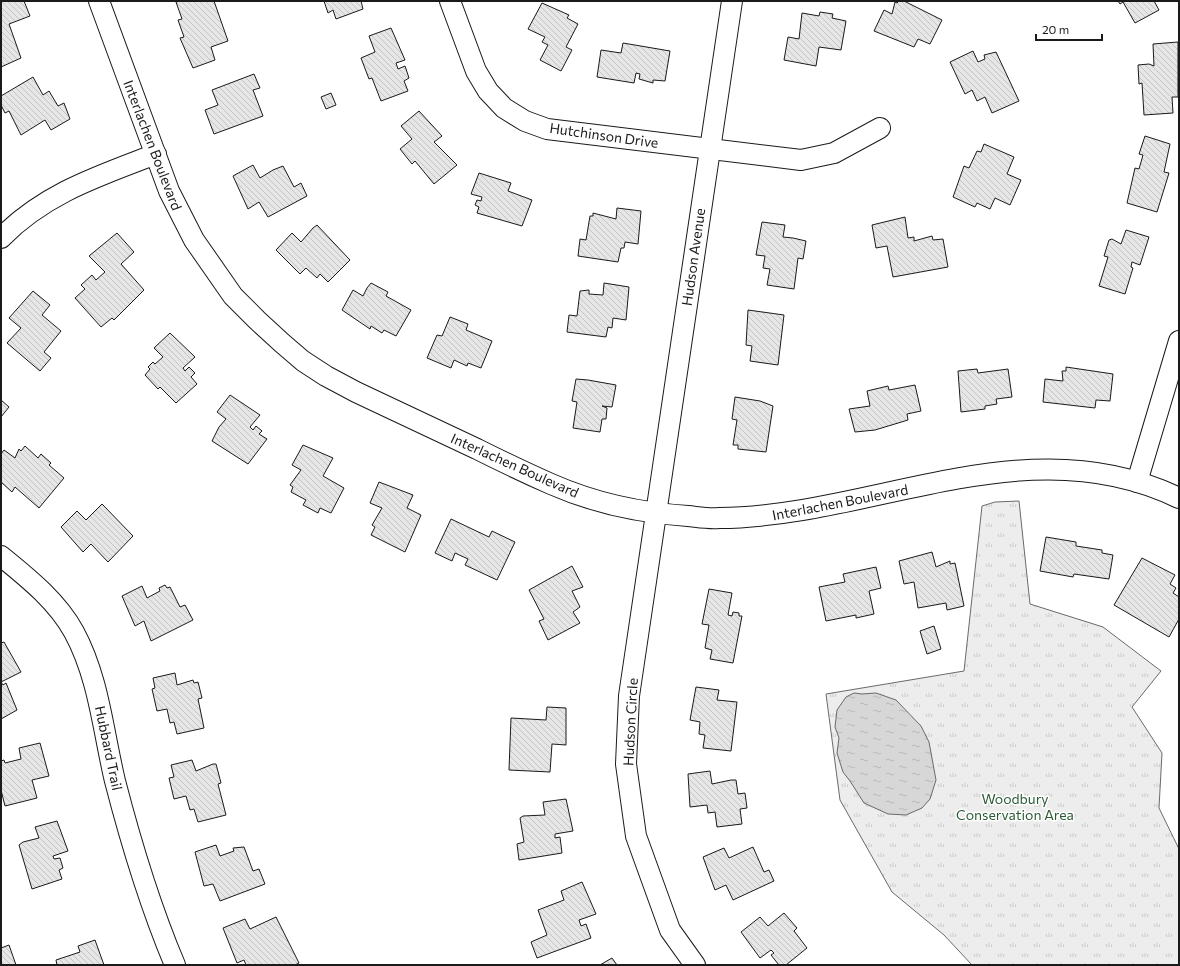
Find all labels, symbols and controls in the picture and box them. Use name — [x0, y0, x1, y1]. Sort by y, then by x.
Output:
scale bar — [1036, 16, 1102, 42]
text: 20 m — [1042, 22, 1069, 36]
street label: Interlachen Boulevard — [120, 77, 186, 213]
street label: Hutchinson Drive — [548, 119, 660, 151]
street label: Hudson Avenue — [678, 207, 708, 307]
street label: Interlachen Boulevard — [448, 429, 582, 501]
street label: Interlachen Boulevard — [771, 480, 909, 524]
street label: Hudson Circle — [619, 677, 641, 767]
street label: Hubbard Trail — [92, 704, 126, 792]
park label: Woodbury Conservation Area — [956, 790, 1074, 823]

